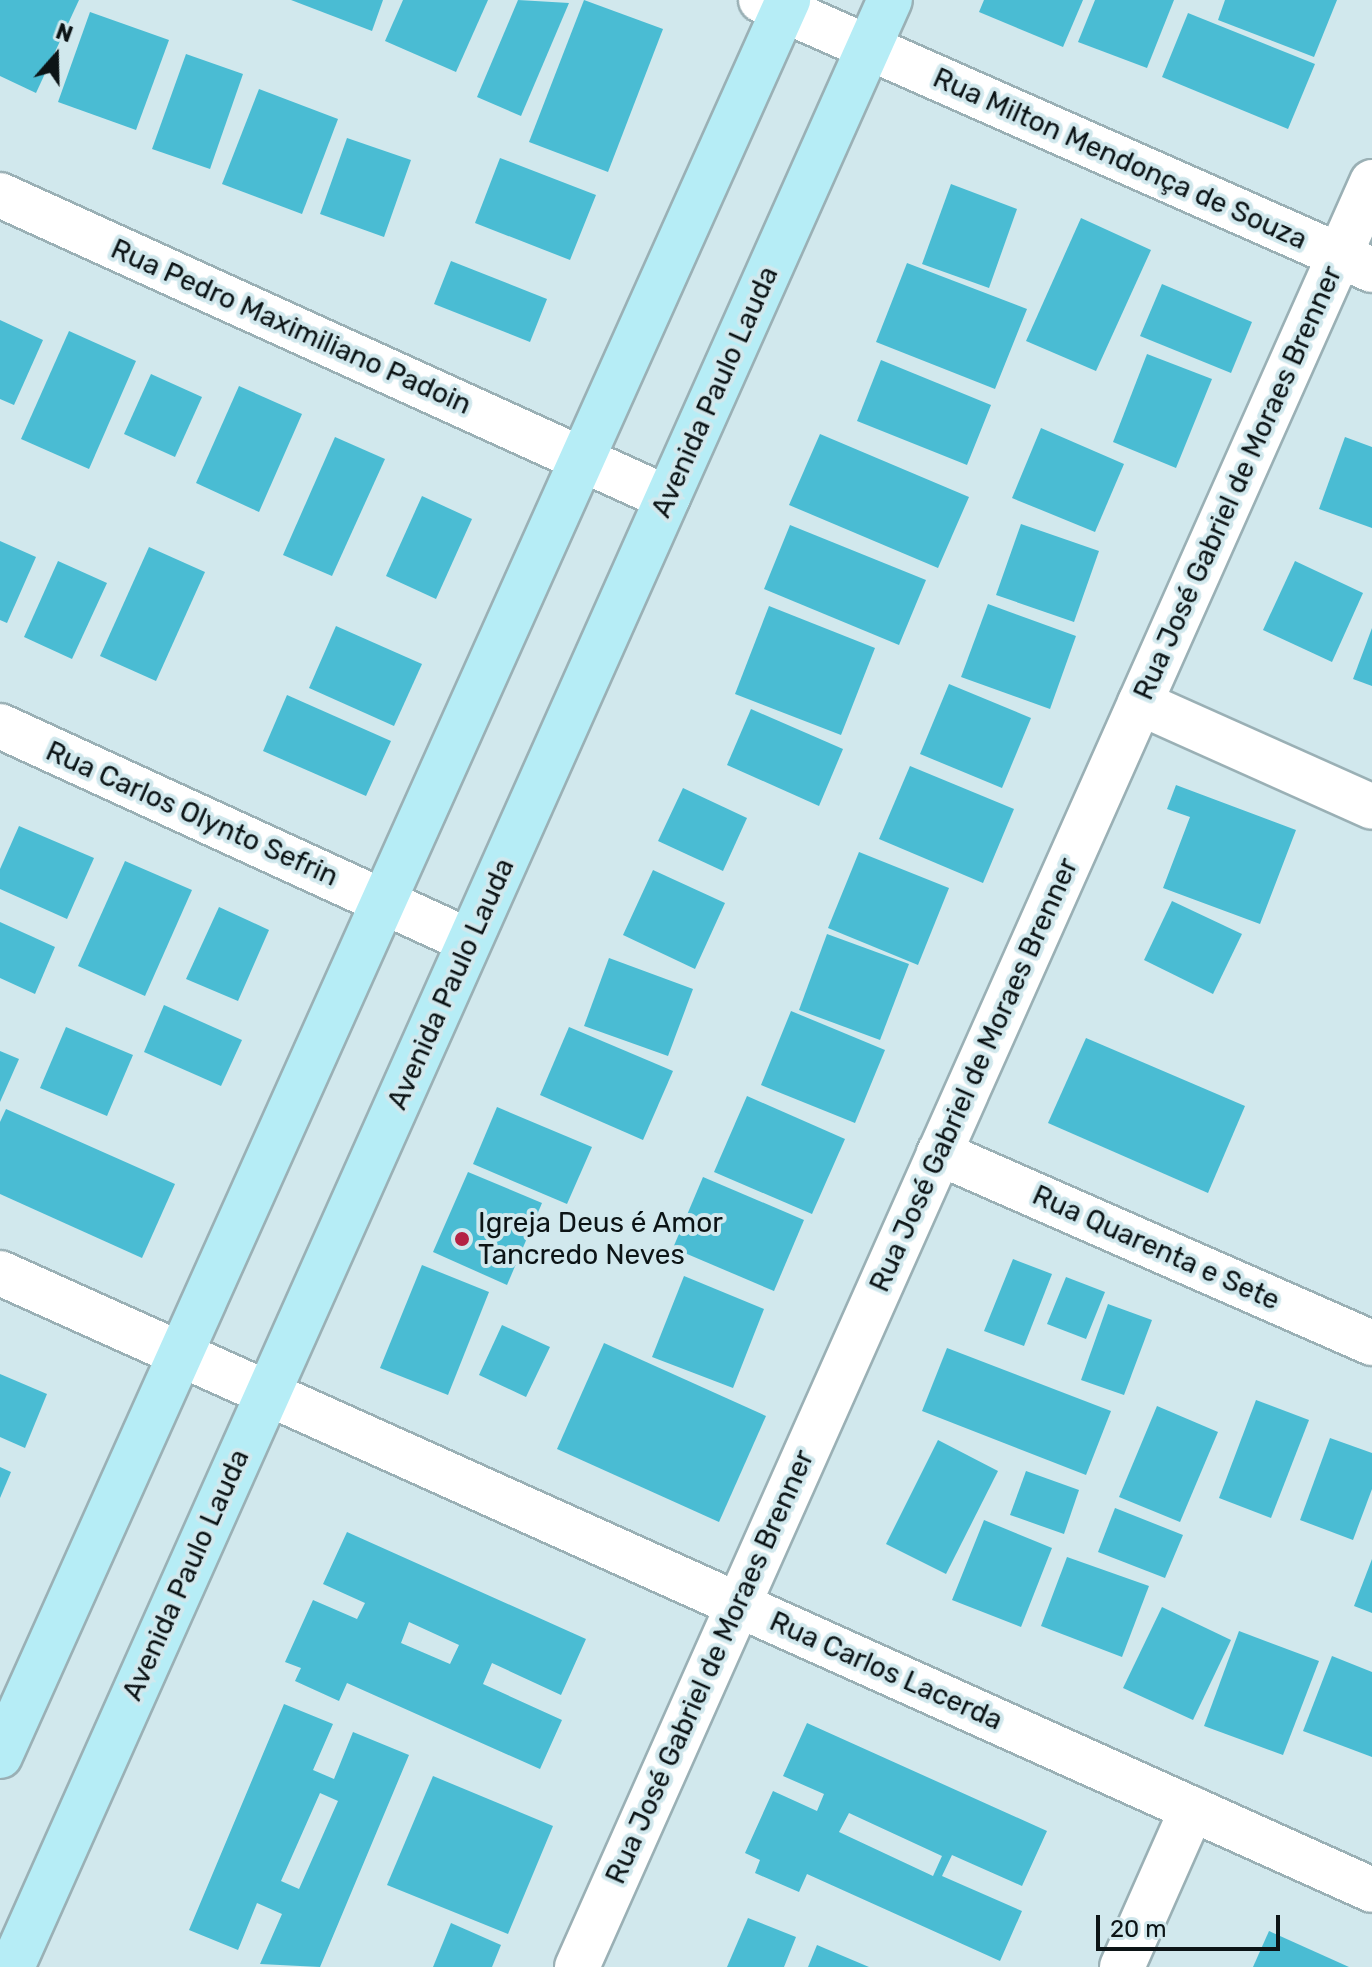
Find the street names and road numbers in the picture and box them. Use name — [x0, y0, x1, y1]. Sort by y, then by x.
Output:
street label: Rua Milton Mendonça de Souza — [928, 61, 1312, 257]
street label: Rua Pedro Maximiliano Padoin — [106, 232, 476, 422]
street label: Avenida Paulo Lauda — [644, 261, 786, 523]
street label: Rua José Gabriel de Moraes Brenner — [1127, 261, 1349, 705]
street label: Rua Carlos Olynto Sefrin — [41, 734, 343, 894]
street label: Avenida Paulo Lauda — [380, 853, 522, 1115]
street label: Rua José Gabriel de Moraes Brenner — [863, 853, 1085, 1297]
street label: Rua Quarenta e Sete — [1027, 1178, 1285, 1318]
street label: Avenida Paulo Lauda — [115, 1444, 257, 1706]
street label: Rua José Gabriel de Moraes Brenner — [599, 1445, 821, 1889]
street label: Rua Carlos Lacerda — [764, 1605, 1008, 1737]

